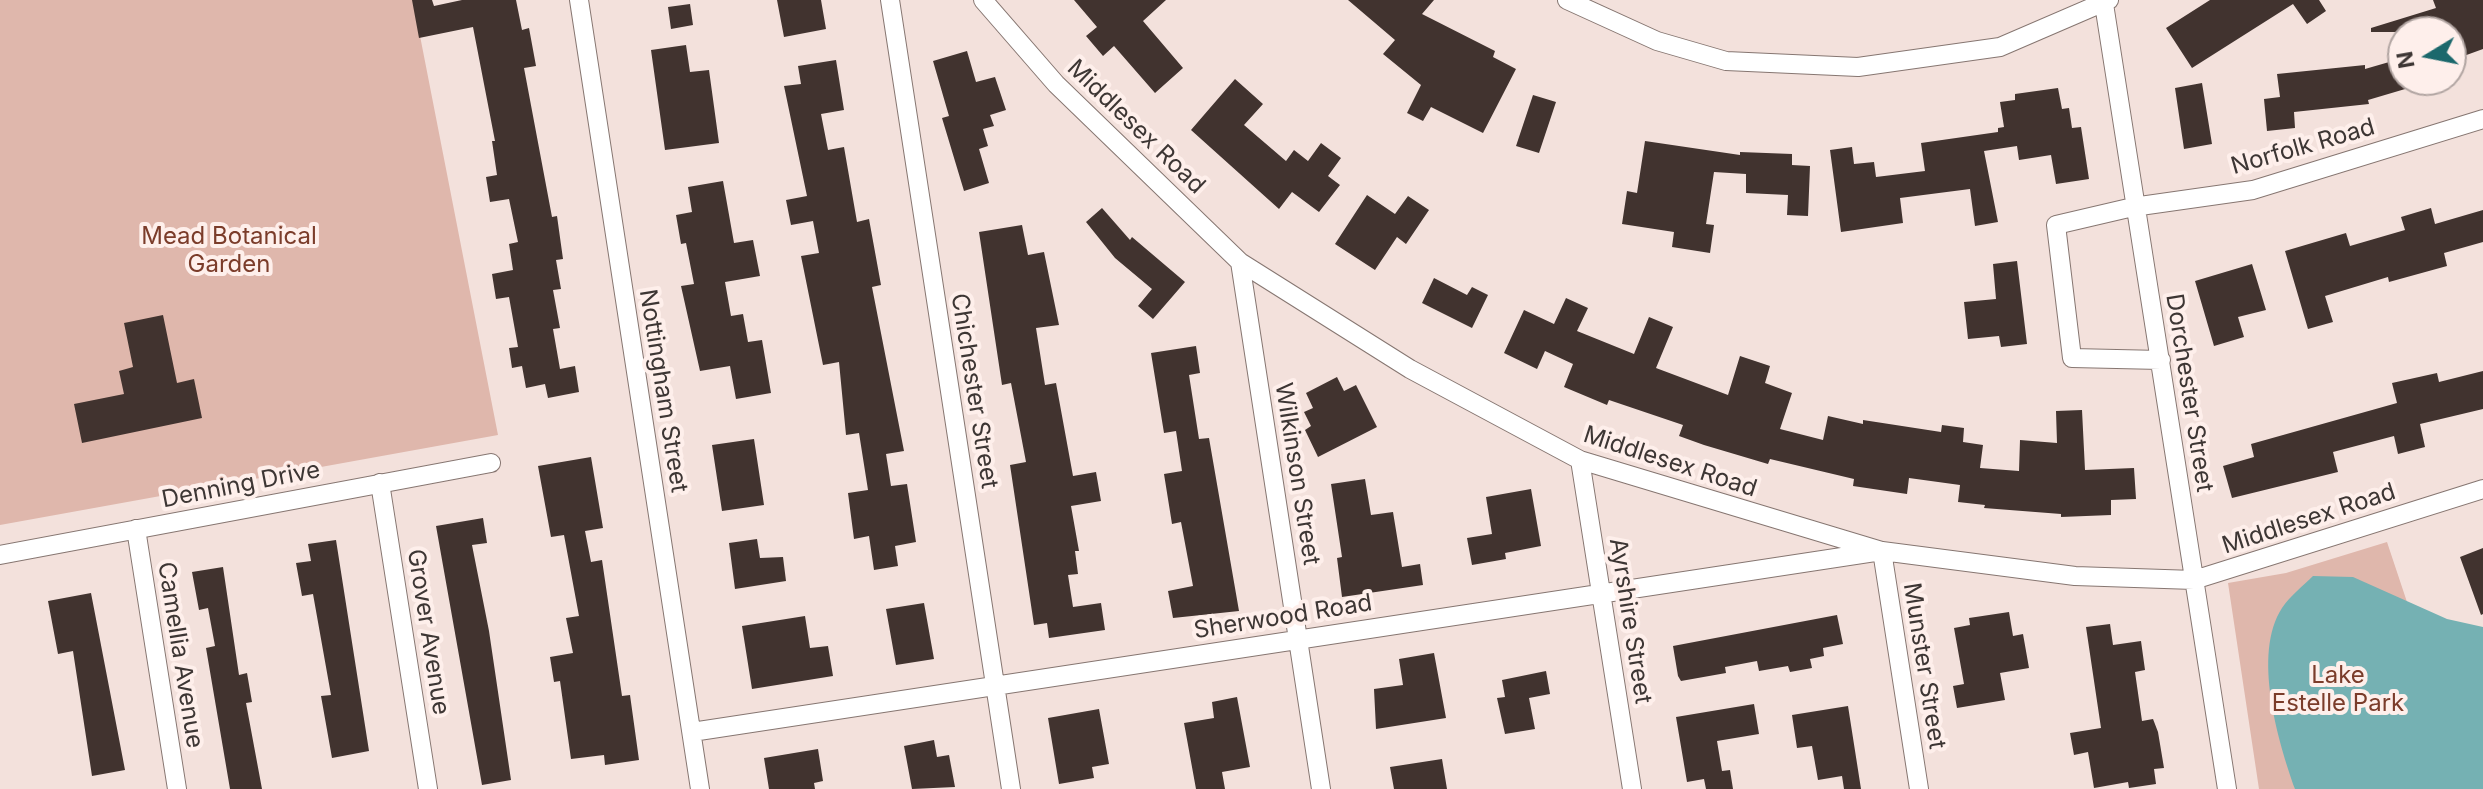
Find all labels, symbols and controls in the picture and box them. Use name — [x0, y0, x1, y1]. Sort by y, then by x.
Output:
north arrow — [2387, 16, 2467, 96]
text: N — [2391, 49, 2420, 70]
street label: Middlesex Road — [1061, 54, 1211, 200]
street label: Norfolk Road — [2228, 113, 2378, 181]
park label: Mead Botanical Garden — [141, 223, 317, 279]
street label: Nottingham Street — [633, 287, 693, 495]
street label: Chichester Street — [944, 291, 1004, 491]
street label: Dorchester Street — [2159, 292, 2219, 494]
street label: Wilkinson Street — [1268, 381, 1326, 567]
street label: Middlesex Road — [1580, 420, 1760, 504]
street label: Denning Drive — [159, 456, 323, 514]
street label: Middlesex Road — [2219, 477, 2399, 561]
street label: Ayrshire Street — [1603, 536, 1657, 706]
street label: Grover Avenue — [401, 547, 455, 717]
street label: Camellia Avenue — [151, 560, 209, 750]
street label: Munster Street — [1897, 581, 1951, 751]
street label: Sherwood Road — [1192, 589, 1374, 645]
park label: Lake Estelle Park — [2272, 662, 2404, 718]

